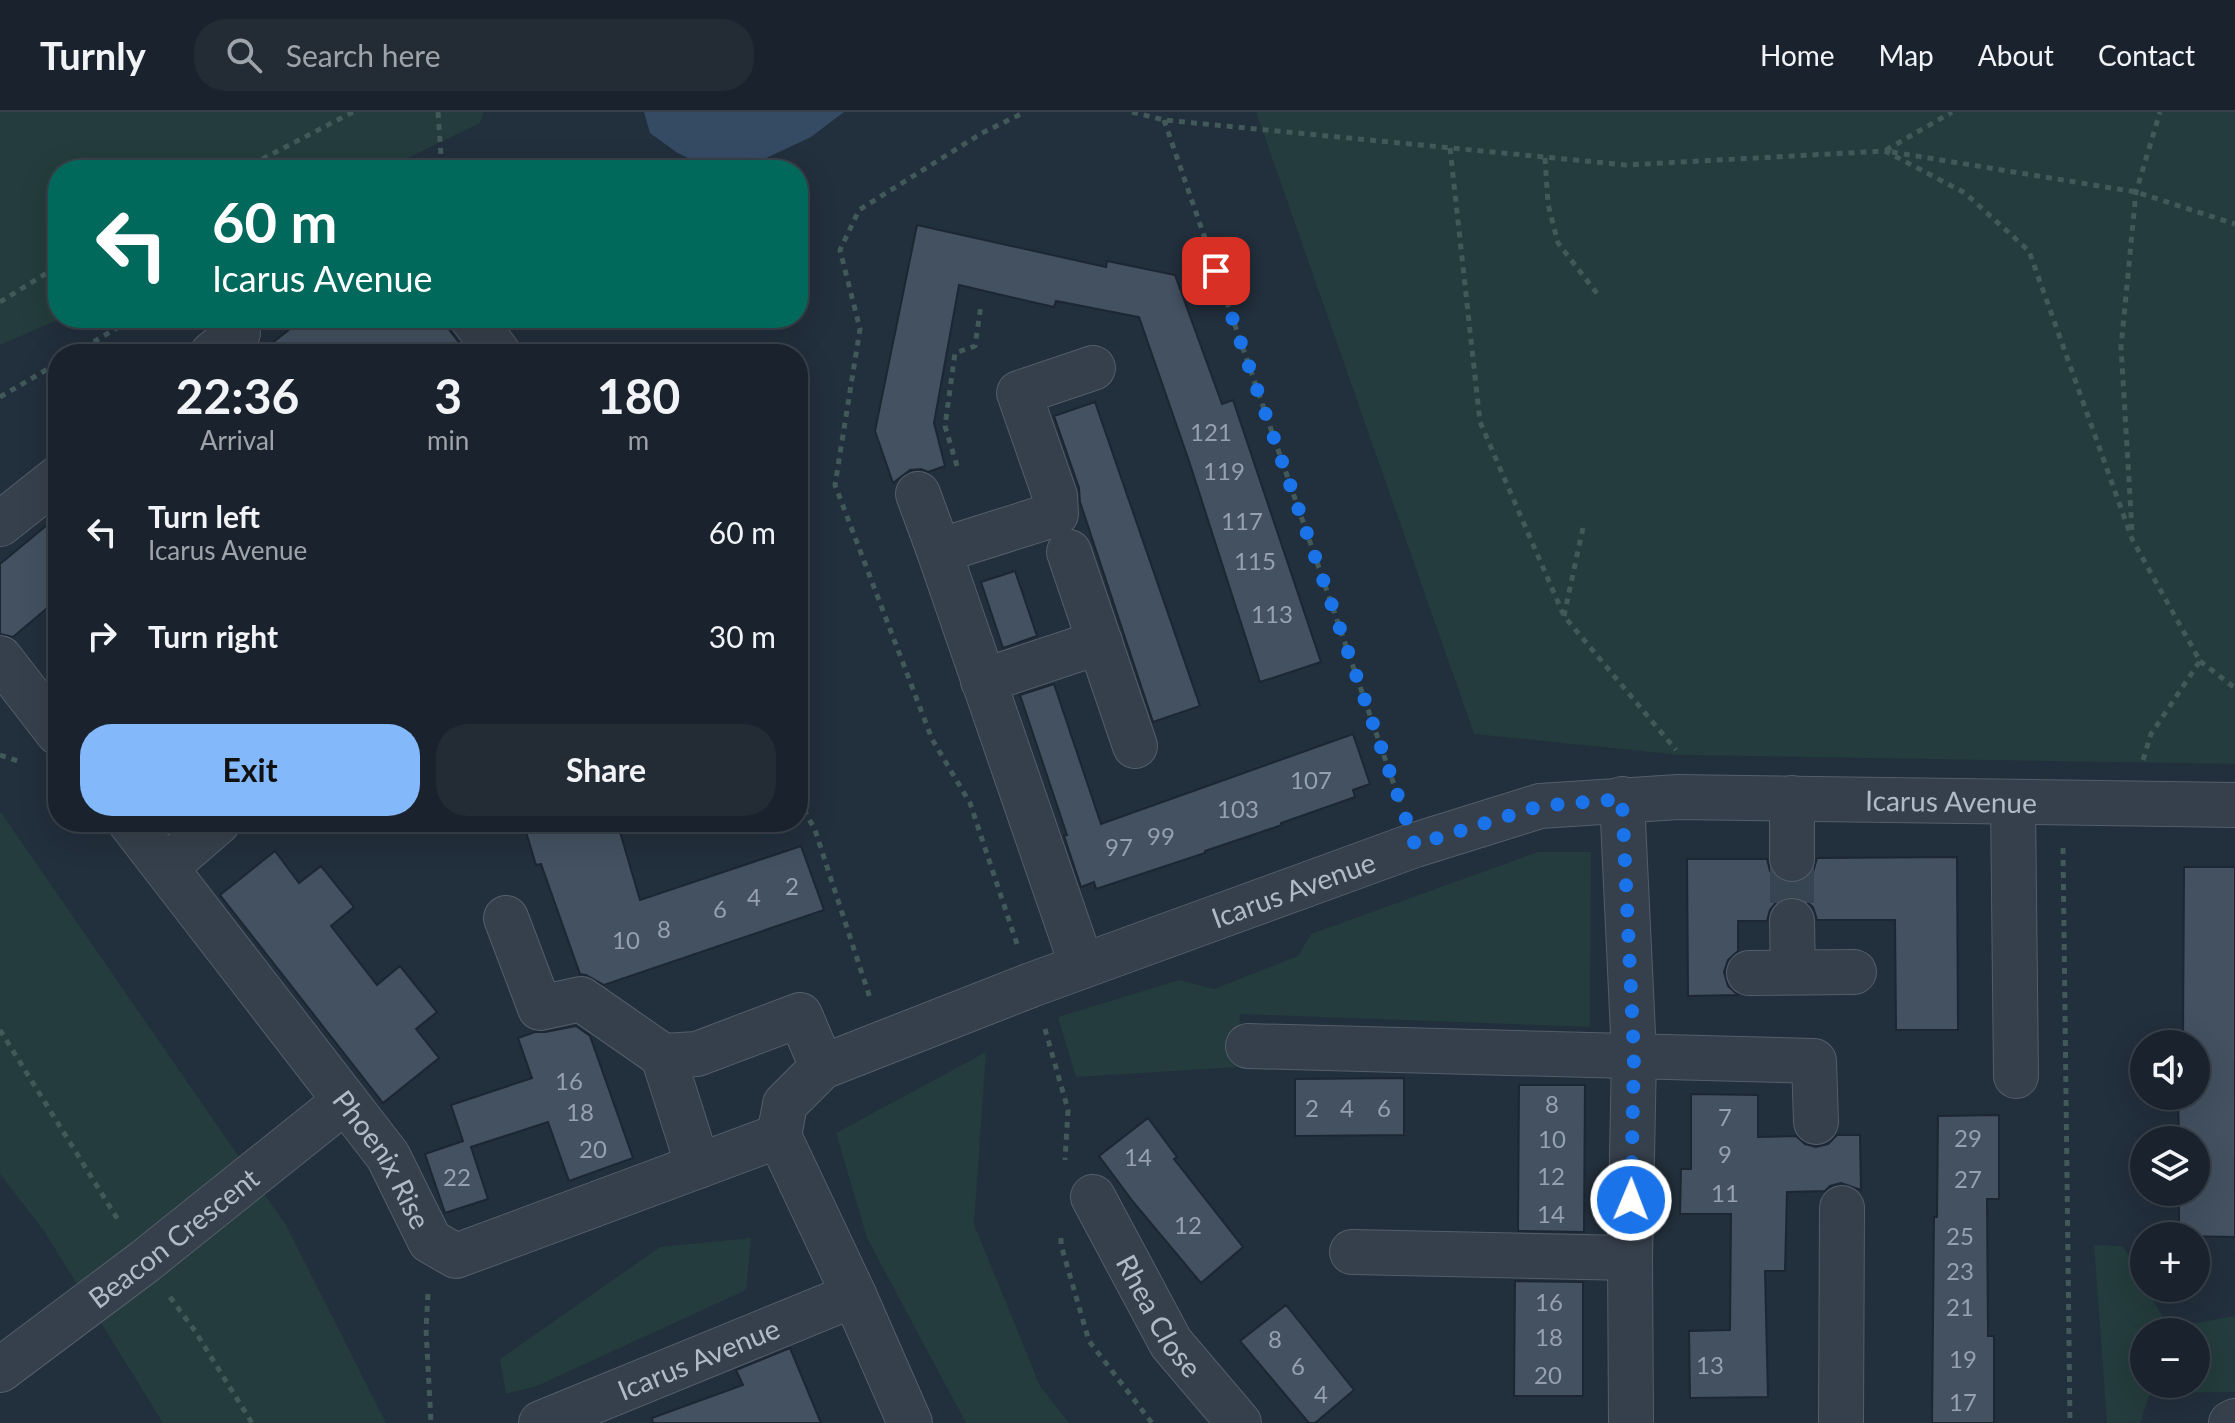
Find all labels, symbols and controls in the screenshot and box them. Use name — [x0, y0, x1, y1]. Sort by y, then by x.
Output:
search box — [194, 19, 754, 91]
text: Turnly — [40, 32, 146, 78]
icon: search — [222, 33, 266, 77]
text: Search here — [286, 37, 441, 73]
text: Home — [1760, 38, 1835, 72]
text: Map — [1879, 38, 1934, 72]
text: About — [1978, 38, 2054, 72]
text: Contact — [2098, 38, 2195, 72]
text: 60 m — [212, 188, 337, 255]
icon: left — [80, 192, 184, 296]
pin — [1182, 237, 1250, 305]
icon: arrive — [1194, 249, 1238, 293]
text: Icarus Avenue — [212, 256, 433, 300]
text: 22:36 — [176, 367, 299, 424]
text: 3 — [434, 367, 462, 424]
text: 180 — [597, 367, 680, 424]
house number: 121 — [1190, 417, 1232, 446]
text: Arrival — [200, 424, 275, 456]
text: min — [427, 424, 469, 456]
text: m — [628, 424, 649, 456]
house number: 119 — [1203, 456, 1245, 485]
text: Turn left — [148, 498, 260, 534]
house number: 117 — [1221, 506, 1263, 535]
icon: left — [80, 510, 124, 554]
text: 60 m — [709, 514, 776, 550]
text: Icarus Avenue — [148, 534, 307, 566]
house number: 115 — [1234, 546, 1276, 575]
house number: 113 — [1251, 599, 1293, 628]
icon: right — [80, 614, 124, 658]
text: Turn right — [148, 618, 278, 654]
text: 30 m — [709, 618, 776, 654]
button: Exit — [80, 724, 420, 816]
button: Share — [436, 724, 776, 816]
house number: 107 — [1290, 765, 1332, 794]
street label: Icarus Avenue — [1865, 783, 2037, 819]
house number: 103 — [1217, 794, 1259, 823]
house number: 99 — [1147, 821, 1175, 850]
house number: 97 — [1105, 832, 1133, 861]
street label: Icarus Avenue — [1207, 844, 1380, 935]
house number: 2 — [785, 871, 799, 900]
house number: 4 — [747, 882, 761, 911]
house number: 6 — [713, 894, 727, 923]
house number: 8 — [657, 914, 671, 943]
house number: 10 — [612, 925, 640, 954]
map controls — [2130, 1030, 2210, 1398]
button: sound — [2130, 1030, 2210, 1110]
house number: 16 — [555, 1066, 583, 1095]
street label: Phoenix Rise — [326, 1083, 438, 1234]
house number: 8 — [1545, 1089, 1559, 1118]
house number: 2 — [1305, 1093, 1319, 1122]
house number: 4 — [1340, 1093, 1354, 1122]
house number: 6 — [1377, 1093, 1391, 1122]
house number: 18 — [566, 1097, 594, 1126]
house number: 7 — [1718, 1102, 1732, 1131]
house number: 29 — [1954, 1123, 1982, 1152]
house number: 10 — [1538, 1124, 1566, 1153]
button: layers — [2130, 1126, 2210, 1206]
house number: 20 — [579, 1134, 607, 1163]
house number: 9 — [1718, 1139, 1732, 1168]
house number: 14 — [1124, 1142, 1152, 1171]
position arrow — [1589, 1158, 1673, 1242]
street label: Beacon Crescent — [81, 1160, 265, 1315]
house number: 12 — [1537, 1161, 1565, 1190]
house number: 22 — [443, 1162, 471, 1191]
house number: 27 — [1954, 1164, 1982, 1193]
house number: 11 — [1711, 1178, 1739, 1207]
house number: 14 — [1537, 1199, 1565, 1228]
house number: 12 — [1174, 1210, 1202, 1239]
house number: 25 — [1946, 1221, 1974, 1250]
button: + — [2130, 1222, 2210, 1302]
street label: Rhea Close — [1110, 1249, 1209, 1384]
house number: 23 — [1946, 1256, 1974, 1285]
house number: 16 — [1535, 1287, 1563, 1316]
house number: 21 — [1946, 1292, 1974, 1321]
street label: Icarus Avenue — [612, 1310, 784, 1407]
button: − — [2130, 1318, 2210, 1398]
house number: 18 — [1535, 1322, 1563, 1351]
house number: 8 — [1268, 1324, 1282, 1353]
house number: 19 — [1949, 1344, 1977, 1373]
house number: 13 — [1696, 1350, 1724, 1379]
house number: 6 — [1291, 1351, 1305, 1380]
house number: 20 — [1534, 1360, 1562, 1389]
house number: 4 — [1314, 1379, 1328, 1408]
house number: 17 — [1949, 1387, 1977, 1416]

